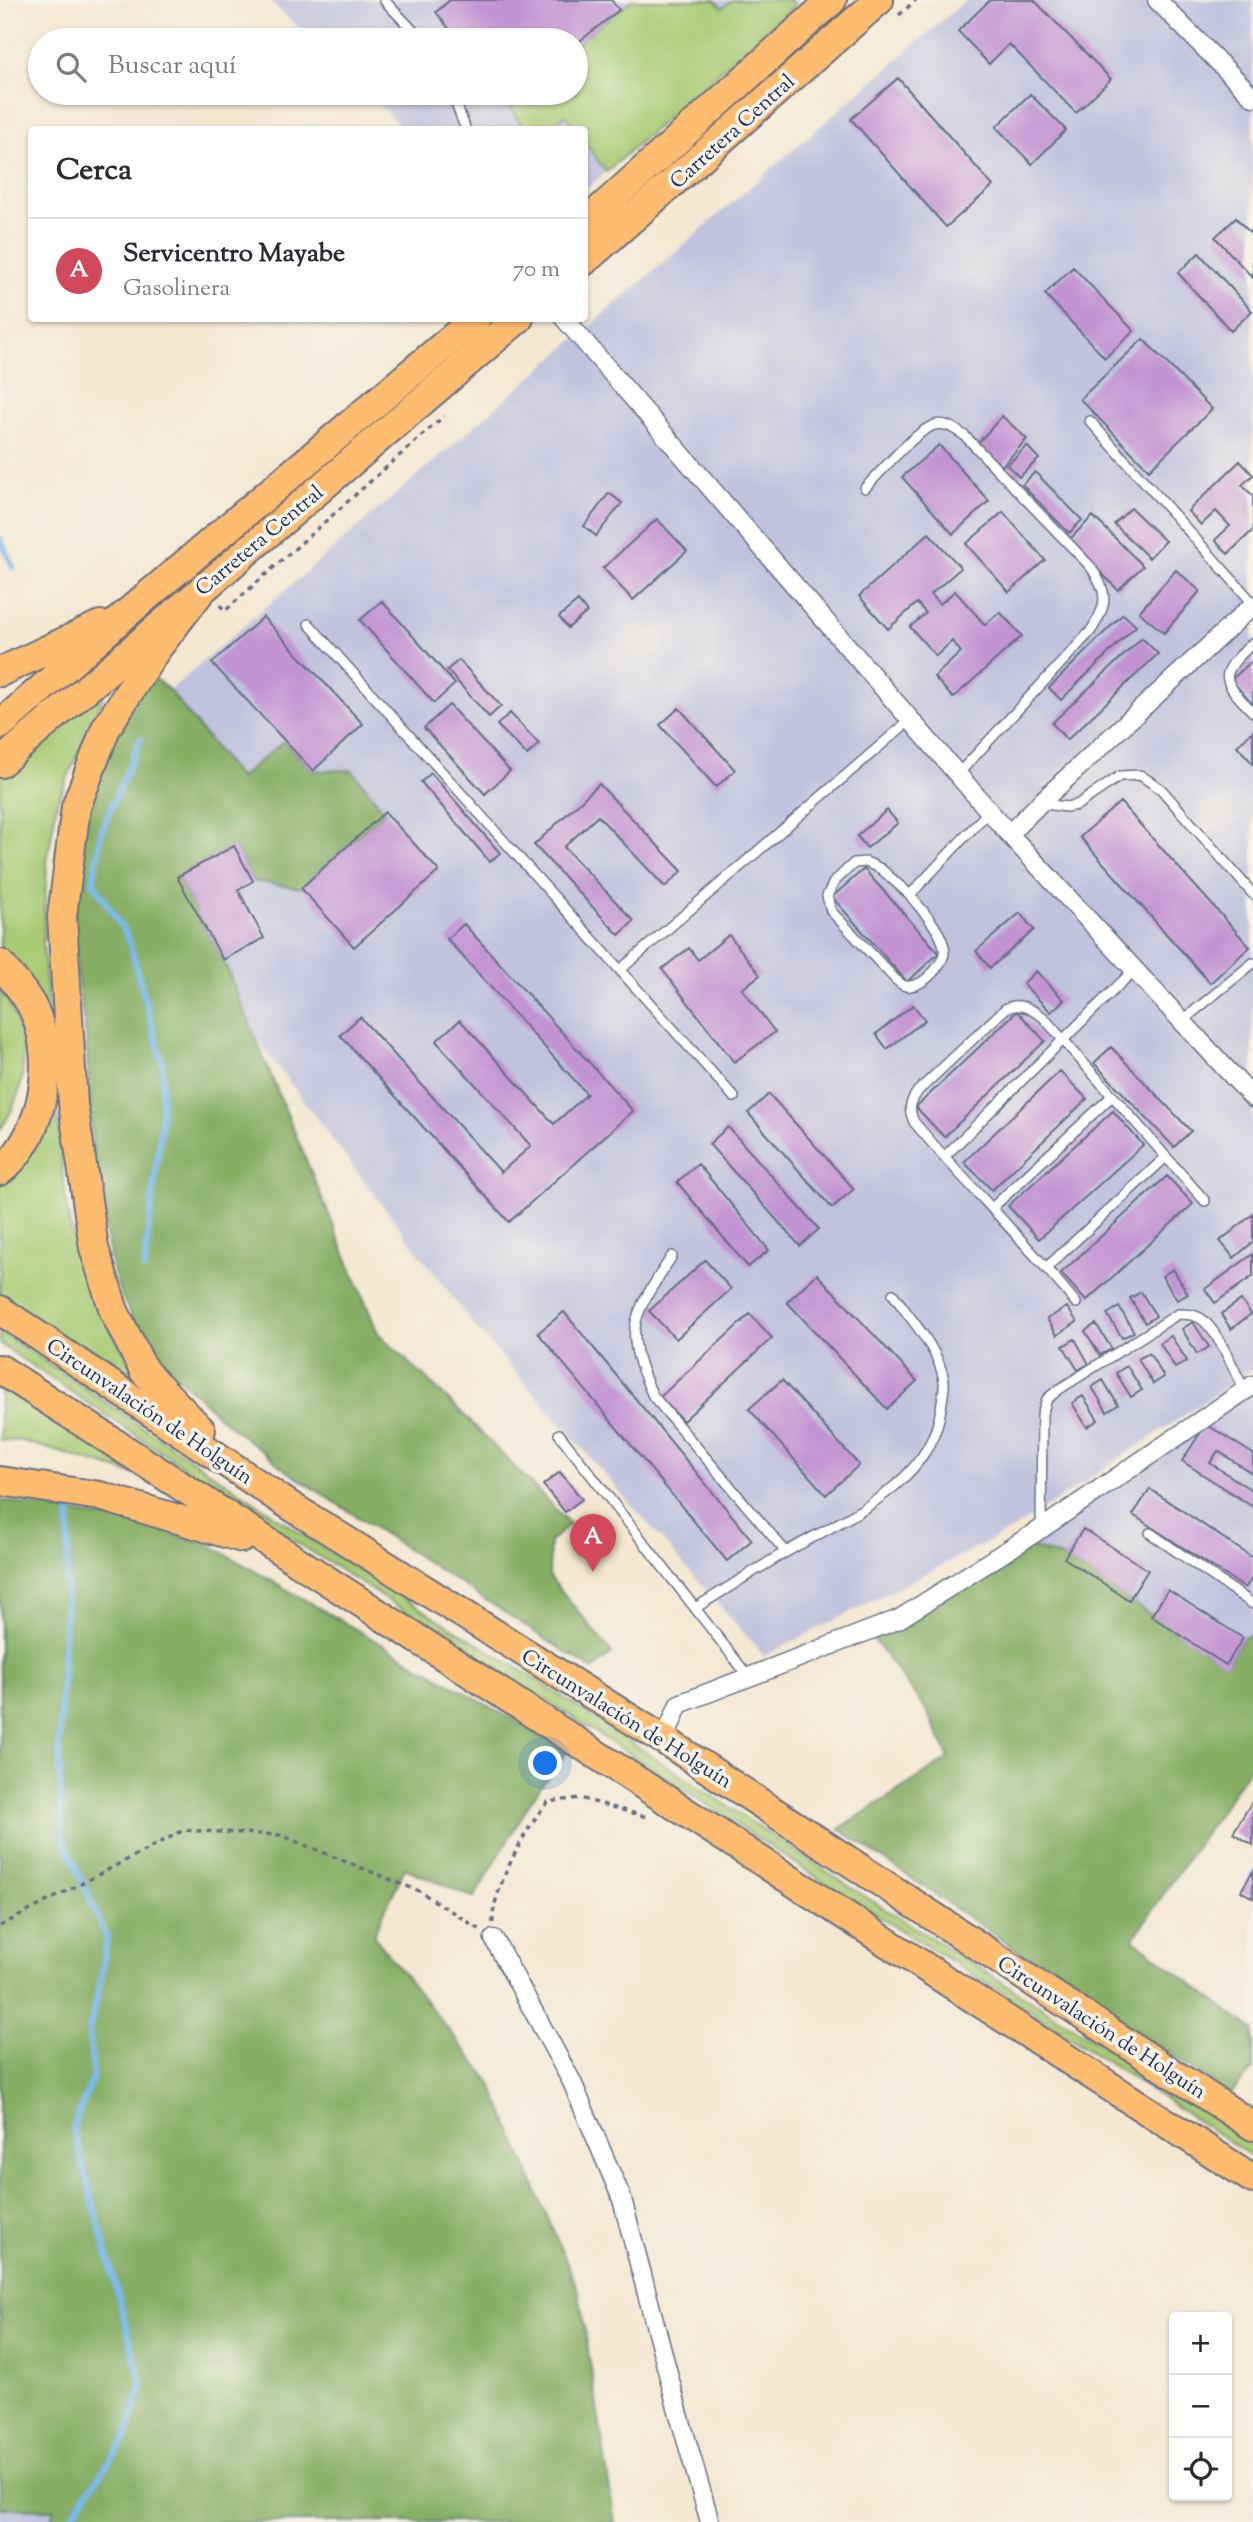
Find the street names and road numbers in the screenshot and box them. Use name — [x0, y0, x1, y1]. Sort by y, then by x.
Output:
street label: Carretera Central — [664, 68, 803, 197]
street label: Carretera Central — [190, 479, 331, 604]
street label: Circunvalación de Holguín — [39, 1332, 258, 1493]
street label: Circunvalación de Holguín — [515, 1642, 737, 1797]
street label: Circunvalación de Holguín — [991, 1950, 1211, 2108]

